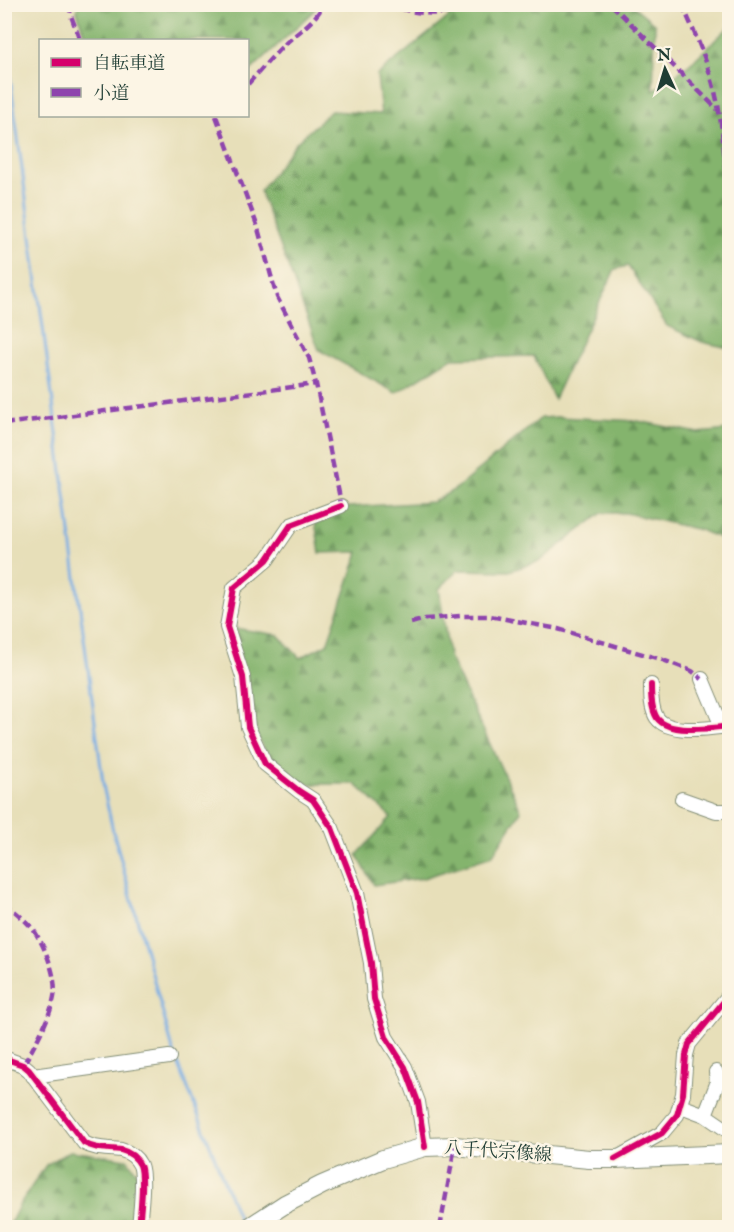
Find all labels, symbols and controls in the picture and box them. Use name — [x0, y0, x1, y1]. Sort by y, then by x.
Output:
legend — [39, 39, 249, 117]
north arrow — [635, 39, 695, 99]
text: N — [655, 46, 672, 67]
text: 自転車道 — [93, 53, 165, 76]
text: 小道 — [93, 83, 129, 106]
street label: 八千代宗像線 — [443, 1137, 553, 1168]

